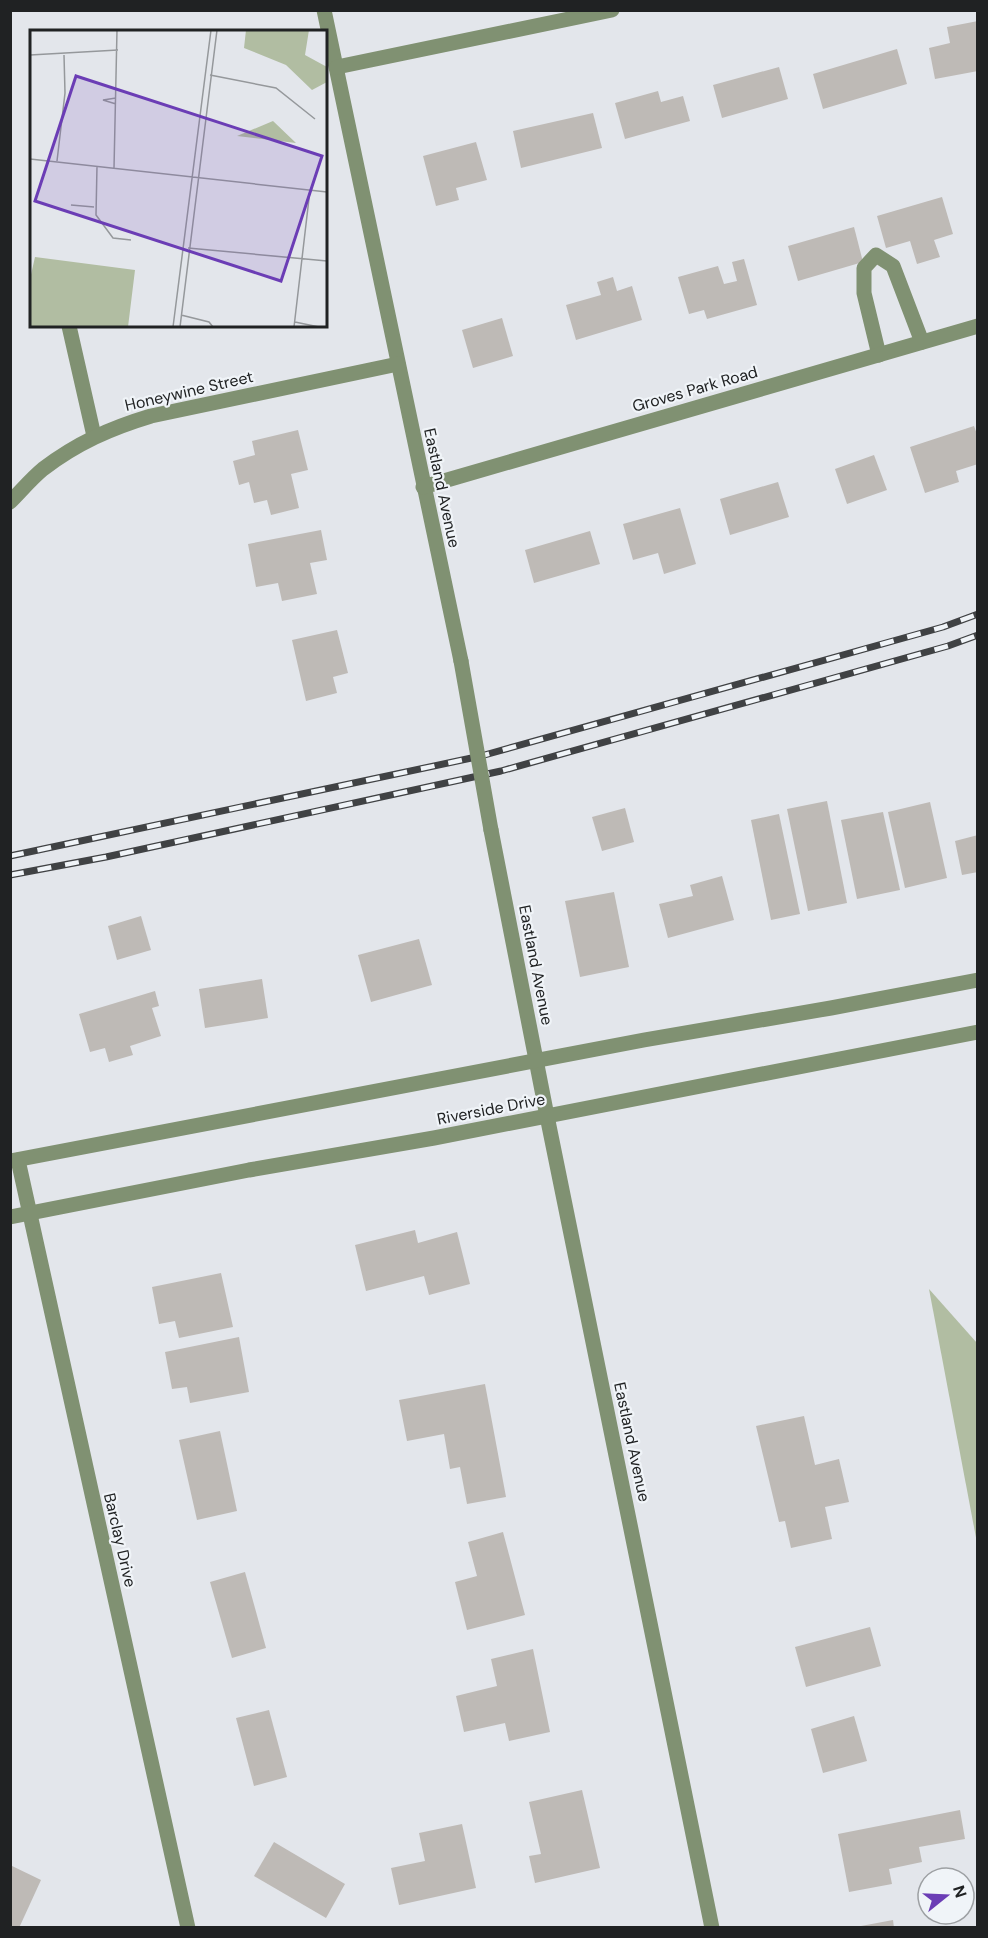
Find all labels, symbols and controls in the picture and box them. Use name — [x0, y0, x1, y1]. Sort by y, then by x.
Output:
inset map — [30, 30, 327, 327]
street label: Groves Park Road — [630, 361, 760, 417]
street label: Honeywine Street — [123, 366, 255, 416]
street label: Eastland Avenue — [419, 426, 465, 550]
street label: Eastland Avenue — [514, 903, 558, 1027]
street label: Riverside Drive — [435, 1088, 547, 1130]
street label: Eastland Avenue — [609, 1380, 655, 1504]
street label: Barclay Drive — [99, 1491, 141, 1589]
north arrow — [916, 1866, 976, 1926]
text: N — [948, 1883, 972, 1900]

